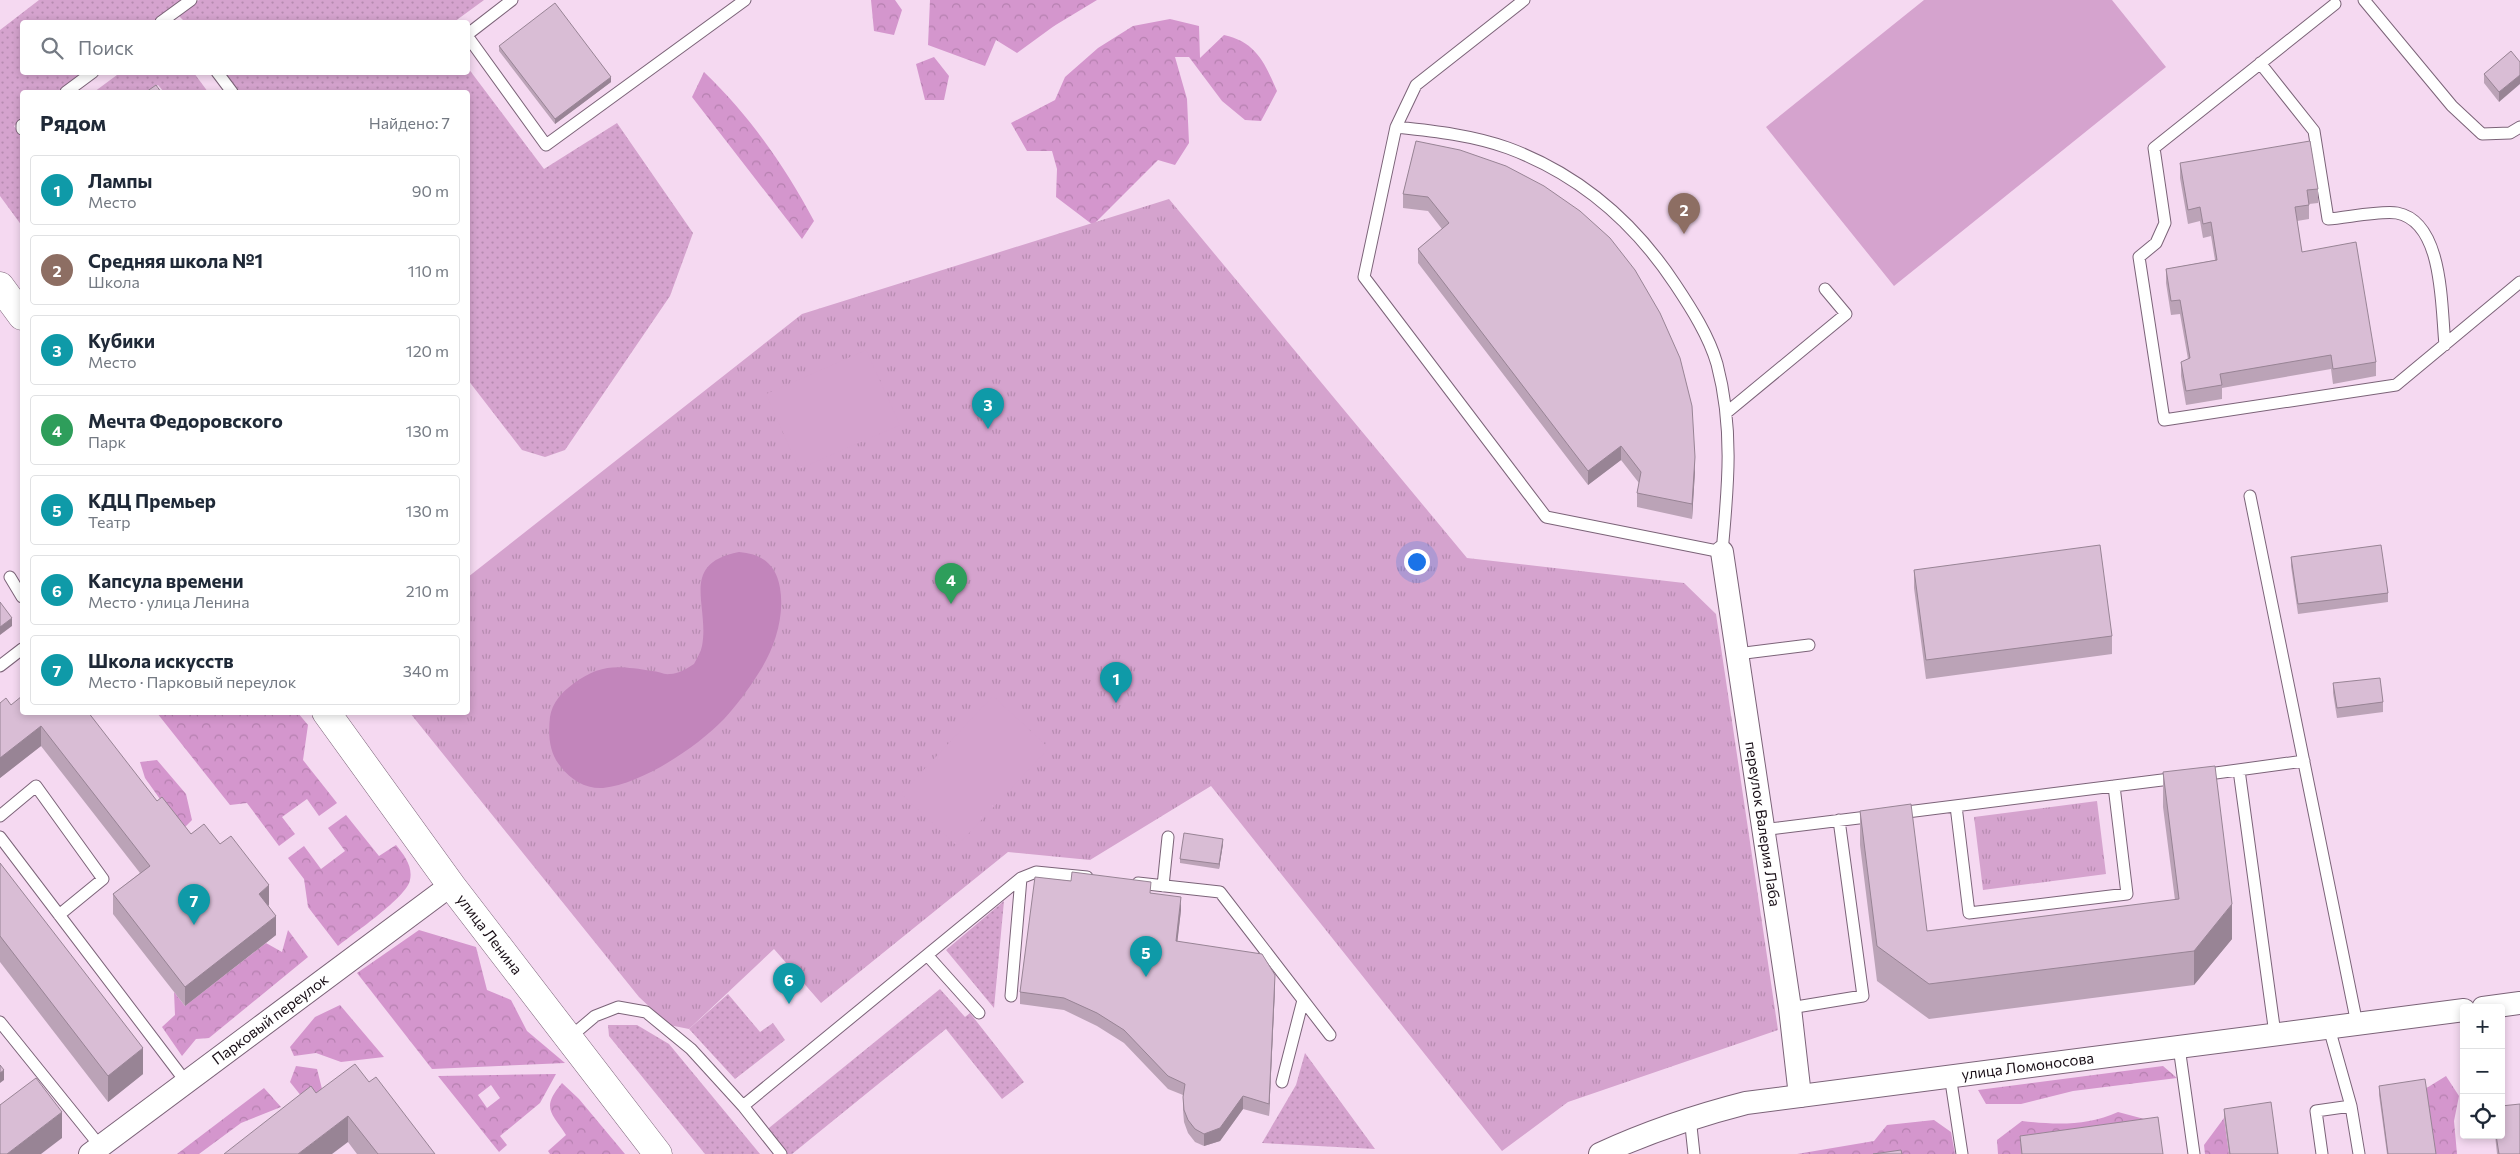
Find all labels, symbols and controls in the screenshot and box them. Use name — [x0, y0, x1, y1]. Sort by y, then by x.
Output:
search box — [20, 20, 470, 75]
icon: search — [38, 34, 66, 62]
text: Поиск — [78, 36, 134, 59]
text: Рядом — [40, 110, 106, 135]
text: Найдено: 7 — [369, 113, 450, 132]
text: Лампы — [88, 169, 152, 192]
text: 1 — [53, 181, 61, 200]
text: 90 m — [412, 181, 449, 200]
text: Место — [88, 192, 137, 211]
pin: 2 — [1668, 193, 1700, 234]
text: Средняя школа №1 — [88, 249, 263, 272]
text: 2 — [52, 261, 62, 280]
text: 110 m — [408, 261, 449, 280]
text: Школа — [88, 272, 140, 291]
text: Кубики — [88, 329, 155, 352]
text: 3 — [52, 341, 62, 360]
text: 120 m — [406, 341, 449, 360]
text: Место — [88, 352, 137, 371]
pin: 3 — [972, 388, 1004, 429]
text: Мечта Федоровского — [88, 409, 283, 432]
text: 4 — [52, 421, 62, 440]
text: 130 m — [406, 421, 449, 440]
text: Парк — [88, 432, 126, 451]
text: КДЦ Премьер — [88, 489, 216, 512]
text: 5 — [52, 501, 62, 520]
text: 130 m — [406, 501, 449, 520]
text: Театр — [88, 512, 131, 531]
your location — [1404, 549, 1430, 575]
pin: 4 — [935, 563, 967, 604]
text: Капсула времени — [88, 569, 243, 592]
text: 6 — [52, 581, 62, 600]
text: 210 m — [406, 581, 449, 600]
text: Место · улица Ленина — [88, 592, 250, 611]
text: Школа искусств — [88, 649, 234, 672]
text: 7 — [53, 661, 61, 680]
text: 340 m — [403, 661, 449, 680]
pin: 1 — [1100, 662, 1132, 703]
text: Место · Парковый переулок — [88, 672, 296, 691]
street label: переулок Валерия Лаба — [1742, 740, 1785, 908]
pin: 7 — [178, 884, 210, 925]
street label: улица Ленина — [453, 890, 527, 978]
pin: 5 — [1130, 936, 1162, 977]
pin: 6 — [773, 963, 805, 1004]
street label: Парковый переулок — [208, 970, 332, 1068]
map controls — [2460, 1004, 2505, 1139]
button: + — [2460, 1004, 2505, 1049]
street label: улица Ломоносова — [1960, 1048, 2095, 1083]
button: − — [2460, 1049, 2505, 1094]
button: locate — [2460, 1094, 2505, 1139]

